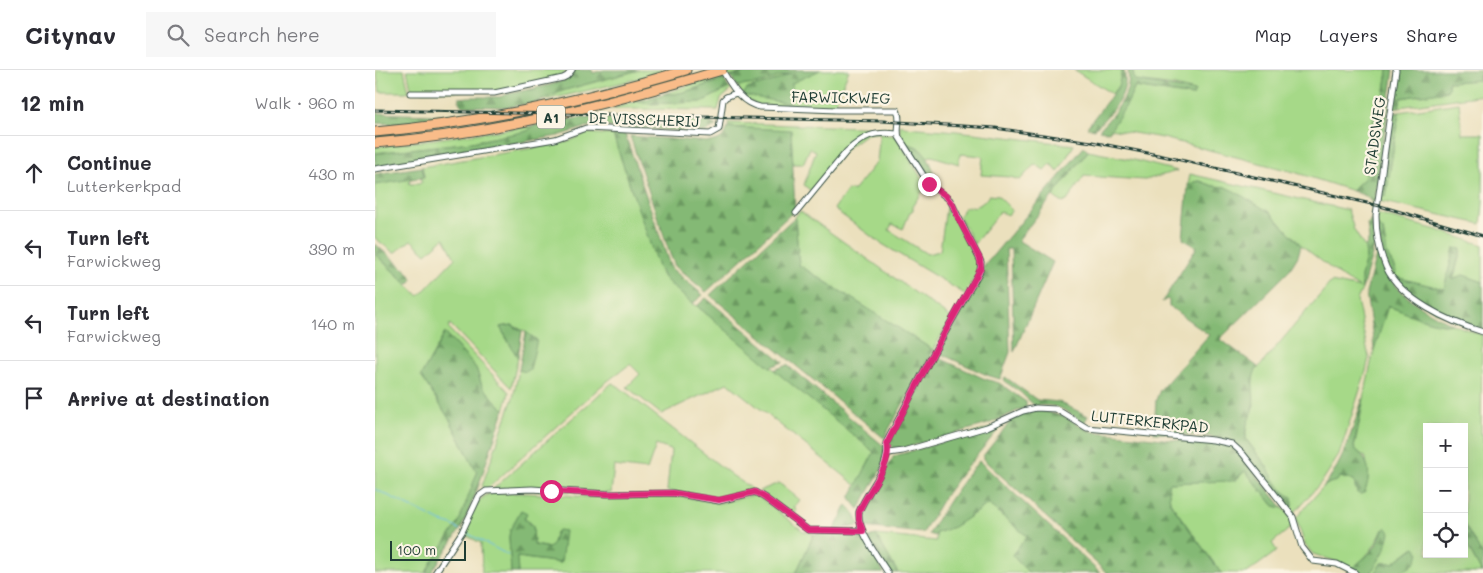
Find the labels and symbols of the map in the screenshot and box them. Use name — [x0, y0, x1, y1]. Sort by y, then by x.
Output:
street label: FARWICKWEG — [791, 86, 891, 108]
street label: STADSWEG — [1359, 96, 1389, 176]
road number: A1 — [537, 106, 565, 128]
street label: DE VISSCHERIJ — [588, 107, 701, 131]
route end — [918, 173, 941, 196]
street label: LUTTERKERKPAD — [1090, 405, 1210, 437]
route start — [540, 480, 563, 503]
scale bar — [390, 538, 466, 561]

